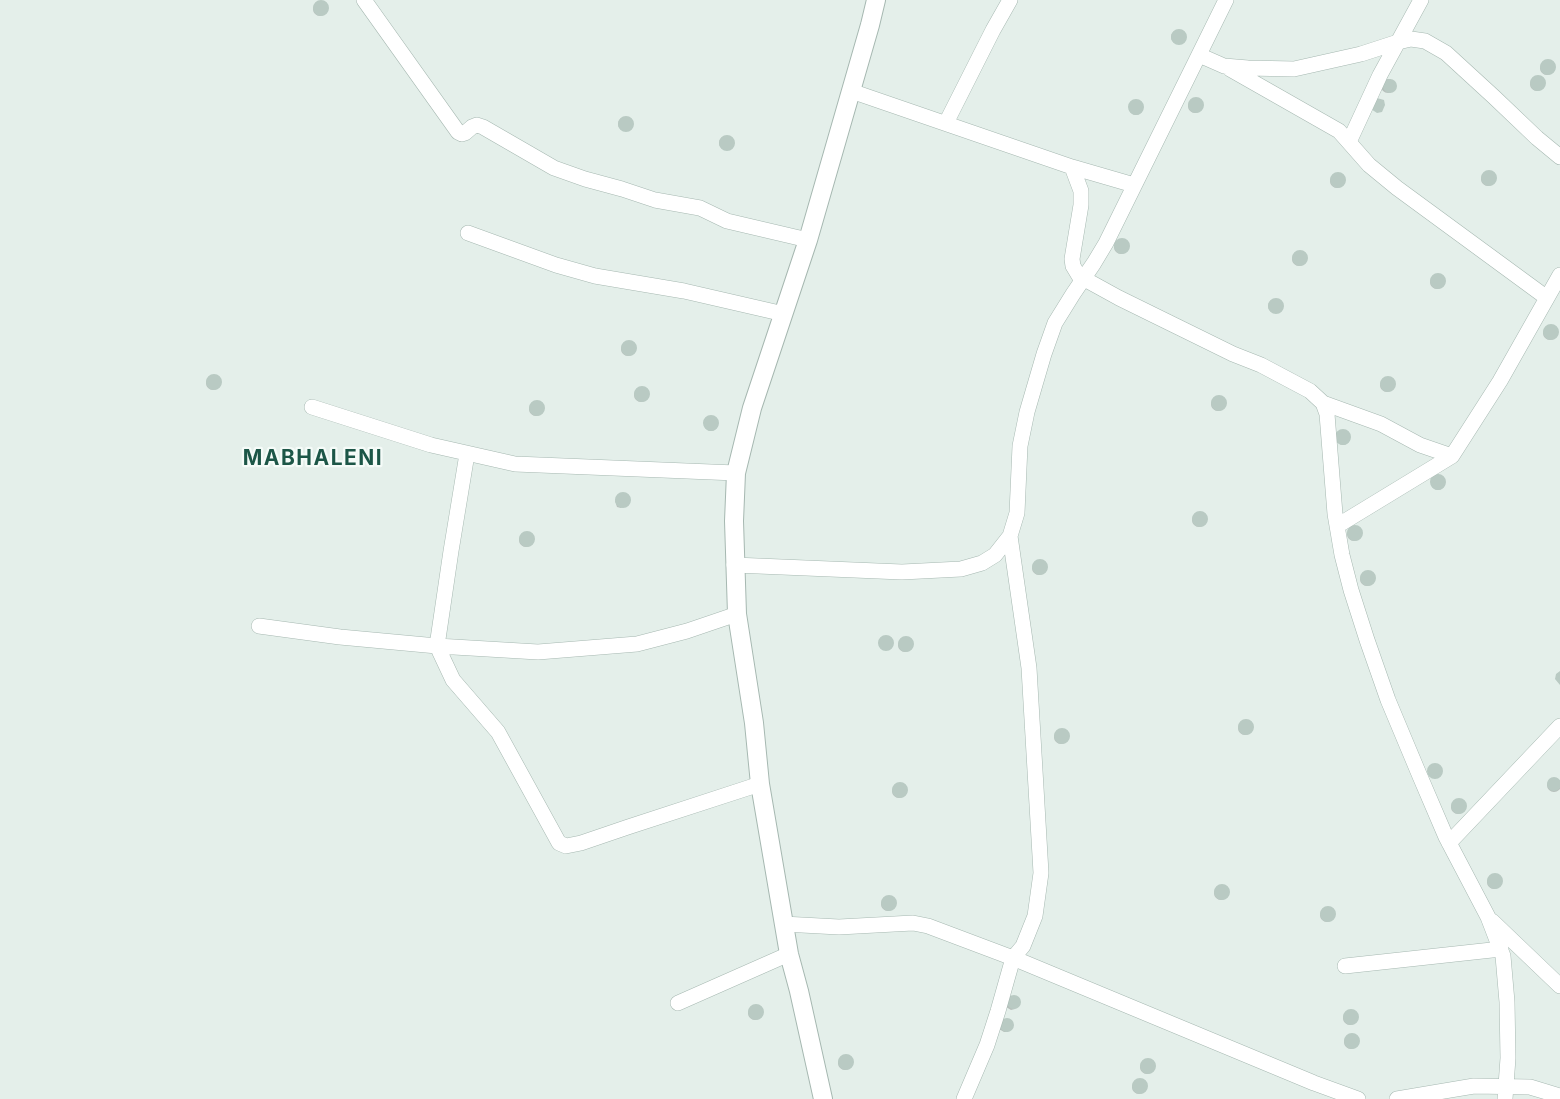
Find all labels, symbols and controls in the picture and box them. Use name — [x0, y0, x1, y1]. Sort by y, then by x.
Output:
district label: MABHALENI — [243, 446, 383, 472]

